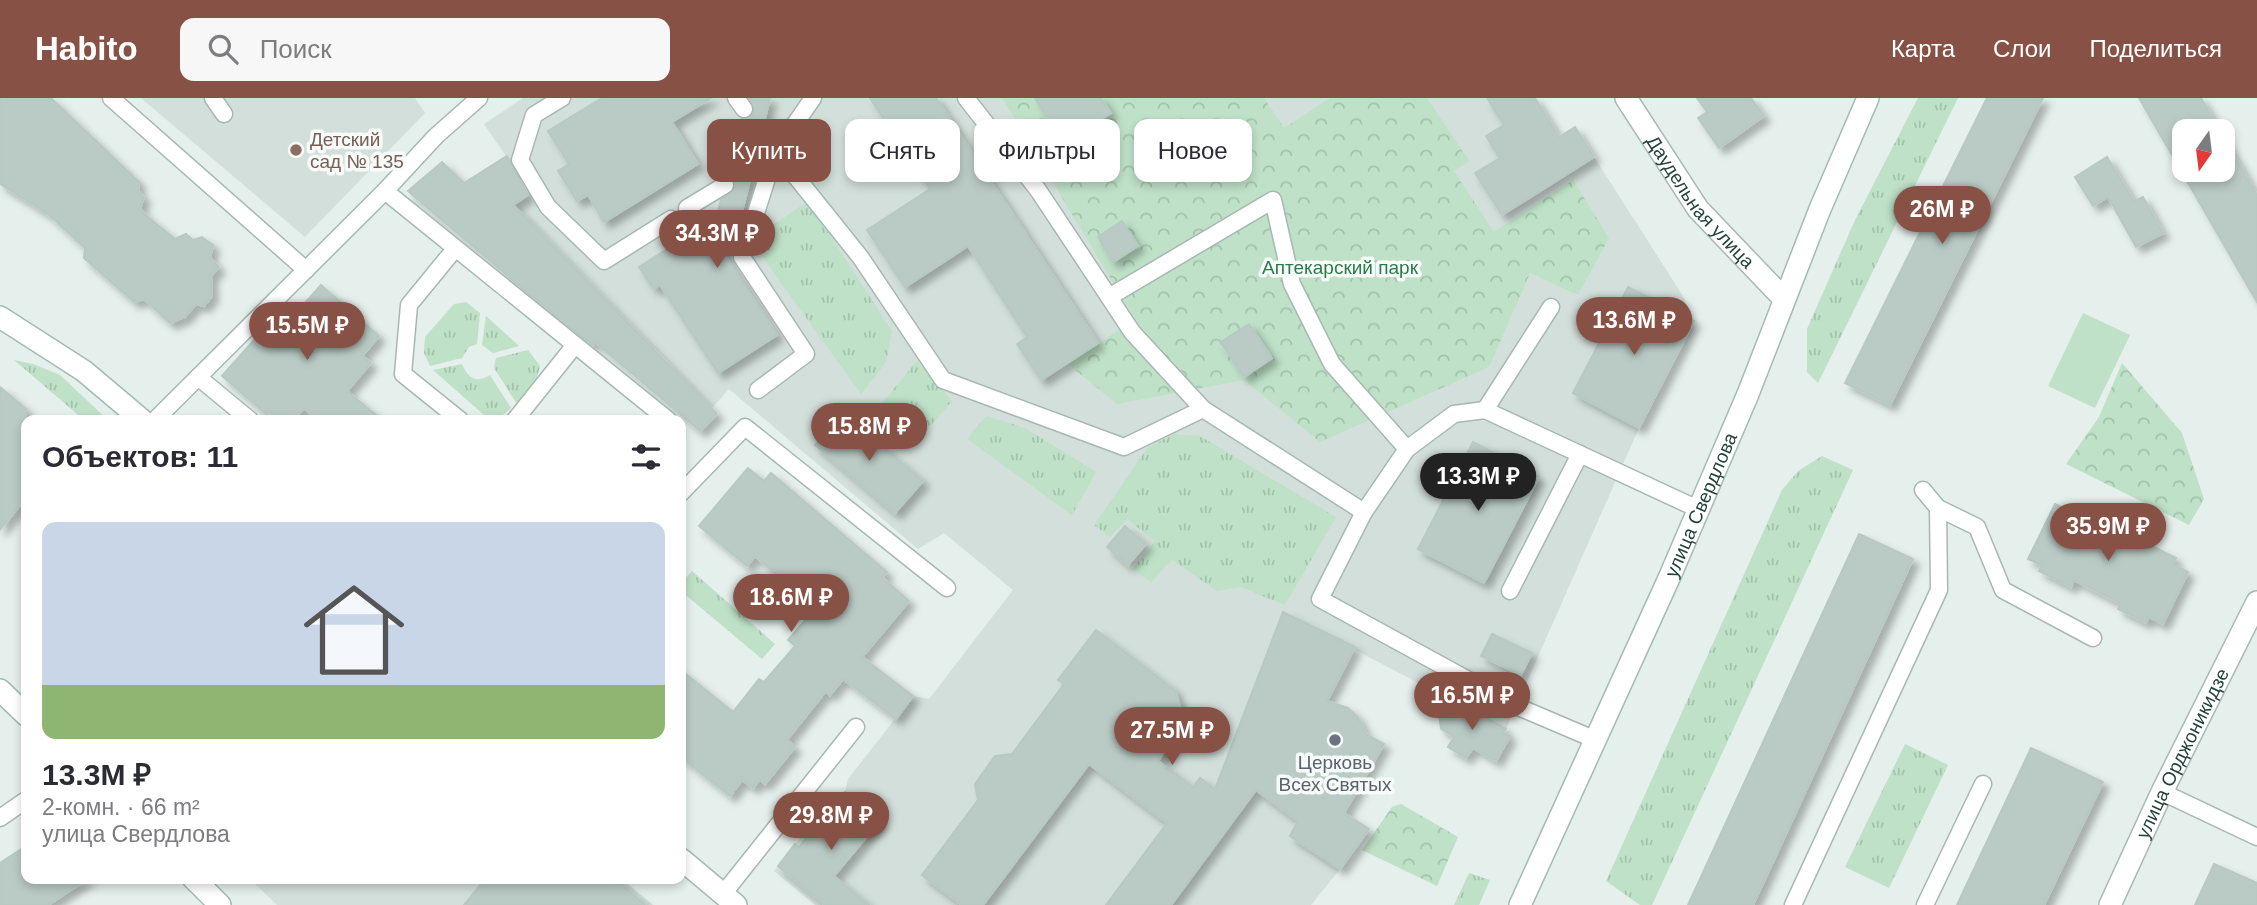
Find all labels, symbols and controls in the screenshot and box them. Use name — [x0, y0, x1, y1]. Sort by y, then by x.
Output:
search box — [180, 18, 670, 81]
text: Habito — [35, 30, 138, 67]
icon: search — [204, 30, 242, 68]
text: Поиск — [260, 34, 332, 64]
text: Карта — [1891, 35, 1955, 62]
text: Слои — [1993, 35, 2051, 62]
text: Поделиться — [2089, 35, 2222, 62]
chip: Купить — [707, 119, 831, 182]
chip: Снять — [845, 119, 960, 182]
chip: Фильтры — [974, 119, 1120, 182]
chip: Новое — [1134, 119, 1252, 182]
north arrow — [2172, 119, 2235, 182]
map controls — [2172, 119, 2235, 182]
place label: Детский сад № 135 — [310, 129, 404, 172]
street label: Даудельная улица — [1642, 131, 1759, 272]
marker: Детский сад № 135 — [288, 142, 304, 158]
pin: 26M ₽ — [1893, 186, 1991, 246]
text: 26M ₽ — [1910, 196, 1974, 222]
pin: 34.3M ₽ — [652, 211, 782, 270]
text: 34.3M ₽ — [675, 220, 759, 246]
park label: Аптекарский парк — [1262, 257, 1419, 278]
pin: 13.6M ₽ — [1569, 298, 1699, 357]
pin: 15.5M ₽ — [242, 302, 372, 362]
text: 13.6M ₽ — [1592, 307, 1676, 333]
text: 15.5M ₽ — [265, 312, 349, 338]
pin: 15.8M ₽ — [804, 404, 934, 463]
text: 15.8M ₽ — [827, 413, 911, 439]
street label: улица Свердлова — [1660, 429, 1741, 580]
icon: filters — [627, 438, 665, 476]
text: Объектов: 11 — [42, 440, 238, 473]
pin: 13.3M ₽ — [1413, 454, 1543, 513]
text: 13.3M ₽ — [1436, 463, 1520, 489]
pin: 35.9M ₽ — [2043, 504, 2173, 563]
text: 35.9M ₽ — [2066, 513, 2150, 539]
icon: home — [291, 567, 417, 693]
pin: 18.6M ₽ — [726, 574, 856, 634]
text: 18.6M ₽ — [749, 584, 833, 610]
street label: улица Орджоникидзе — [2132, 665, 2233, 842]
pin: 16.5M ₽ — [1407, 672, 1537, 732]
text: 16.5M ₽ — [1430, 682, 1514, 708]
pin: 27.5M ₽ — [1107, 708, 1237, 767]
text: 27.5M ₽ — [1130, 717, 1214, 743]
marker: Церковь Всех Святых — [1327, 732, 1343, 748]
place label: Церковь Всех Святых — [1279, 752, 1392, 795]
text: 13.3M ₽ — [42, 758, 151, 791]
pin: 29.8M ₽ — [766, 792, 896, 852]
text: 2-комн. · 66 m² — [42, 794, 200, 820]
text: 29.8M ₽ — [789, 802, 873, 828]
text: улица Свердлова — [42, 821, 230, 847]

